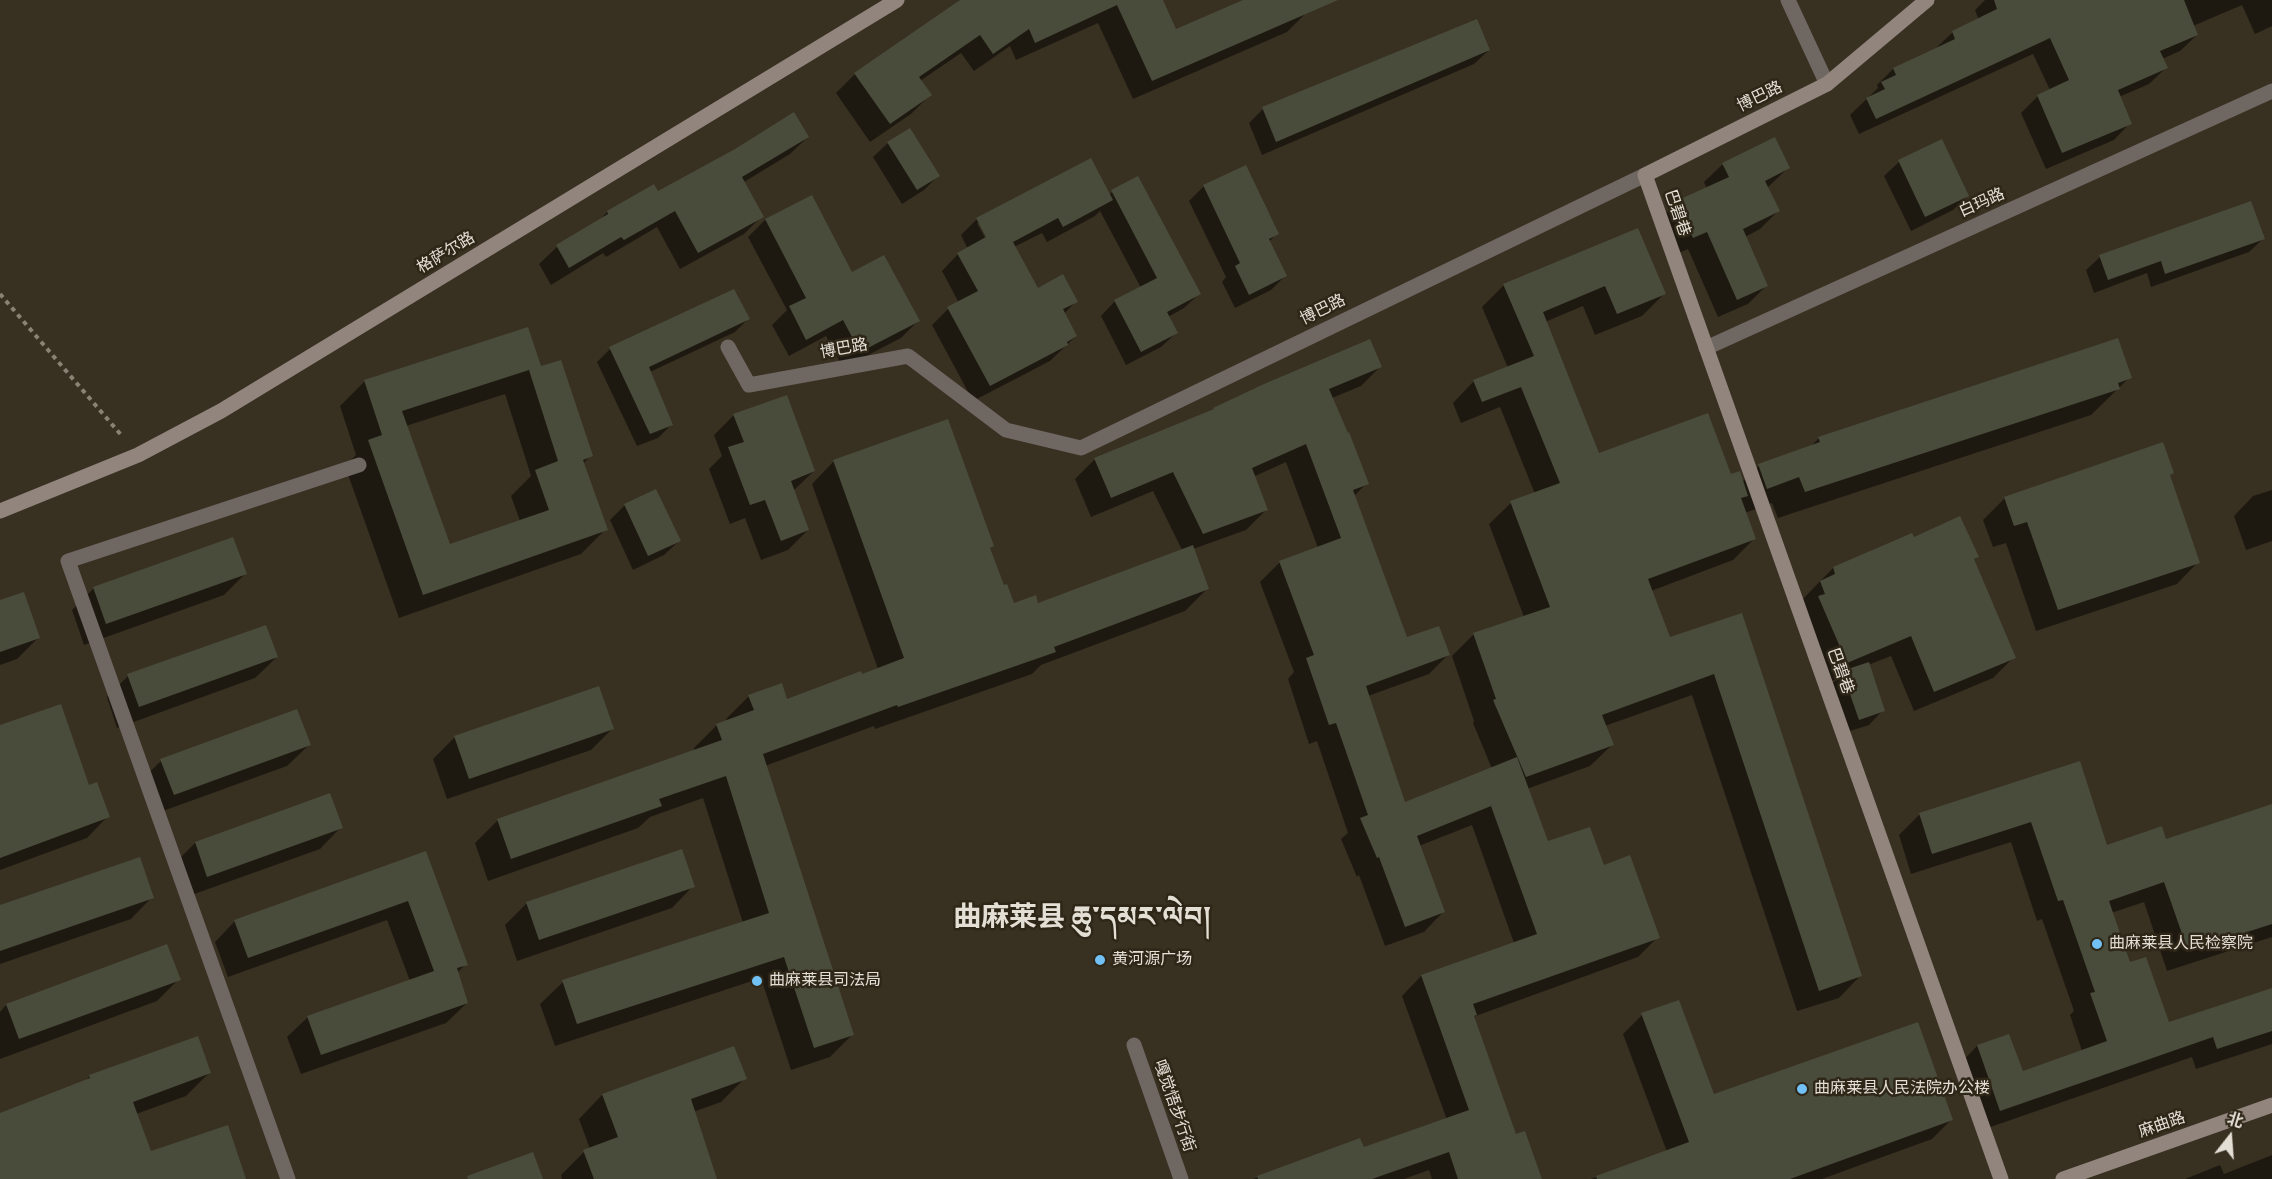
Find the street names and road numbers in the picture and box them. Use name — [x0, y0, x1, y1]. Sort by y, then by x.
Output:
street label: 博巴路 — [1734, 78, 1786, 116]
street label: 白玛路 — [1956, 184, 2008, 222]
street label: 巴碧巷 — [1660, 187, 1694, 239]
street label: 格萨尔路 — [414, 228, 478, 278]
street label: 博巴路 — [1297, 291, 1349, 329]
street label: 博巴路 — [819, 335, 869, 363]
street label: 巴碧巷 — [1823, 645, 1857, 697]
street label: 嘎觉悟步行街 — [1149, 1057, 1199, 1155]
street label: 麻曲路 — [2136, 1108, 2188, 1142]

